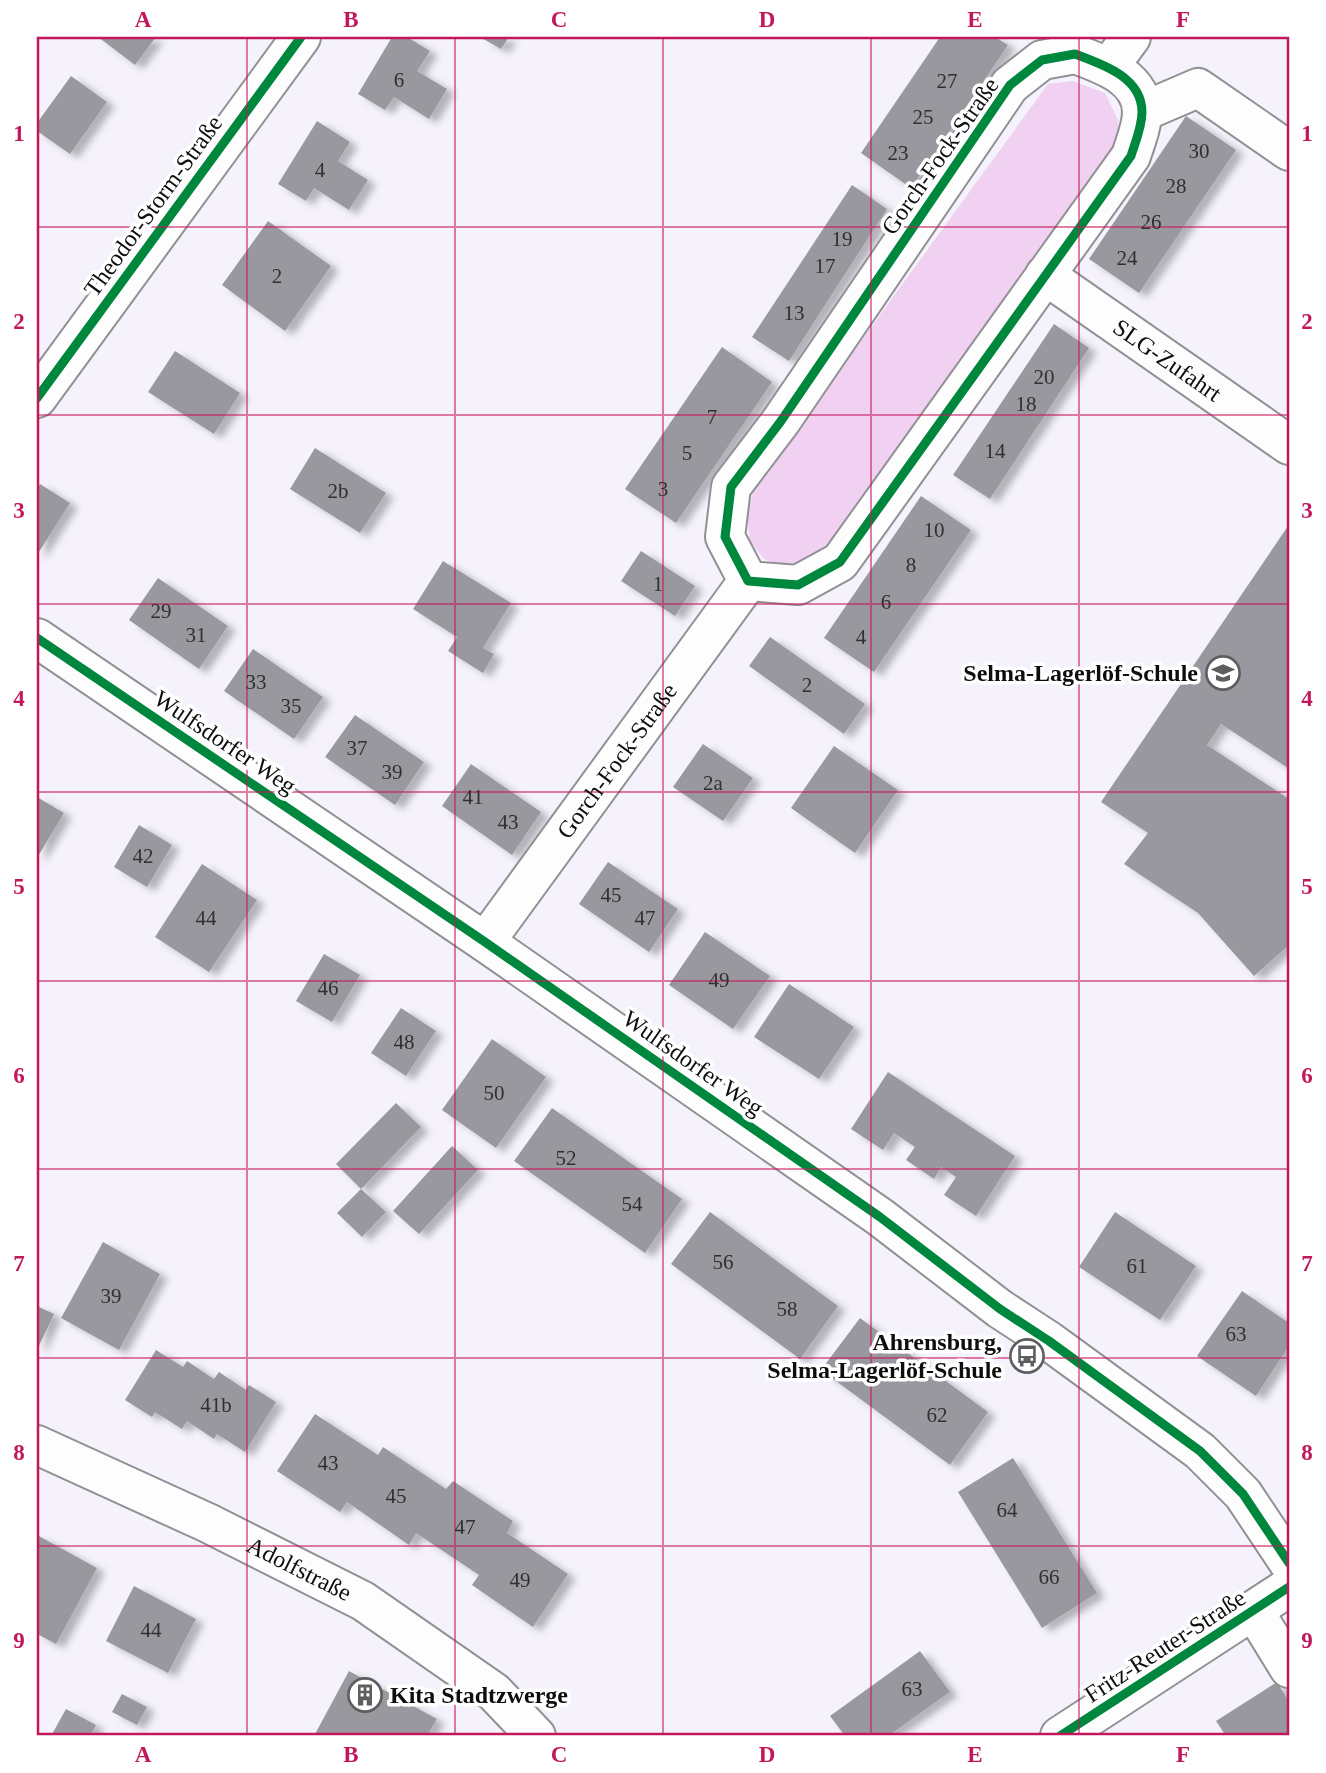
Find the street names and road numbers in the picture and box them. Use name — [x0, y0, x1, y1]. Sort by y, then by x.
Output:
street label: Gorch-Fock-Straße — [876, 73, 1004, 239]
street label: Theodor-Storm-Straße — [79, 111, 227, 301]
street label: SLG-Zufahrt — [1108, 314, 1226, 407]
street label: Gorch-Fock-Straße — [552, 678, 682, 844]
street label: Wulfsdorfer Weg — [149, 685, 301, 799]
street label: Wulfsdorfer Weg — [618, 1005, 768, 1121]
street label: Adolfstraße — [243, 1532, 356, 1606]
street label: Fritz-Reuter-Straße — [1080, 1584, 1250, 1708]

